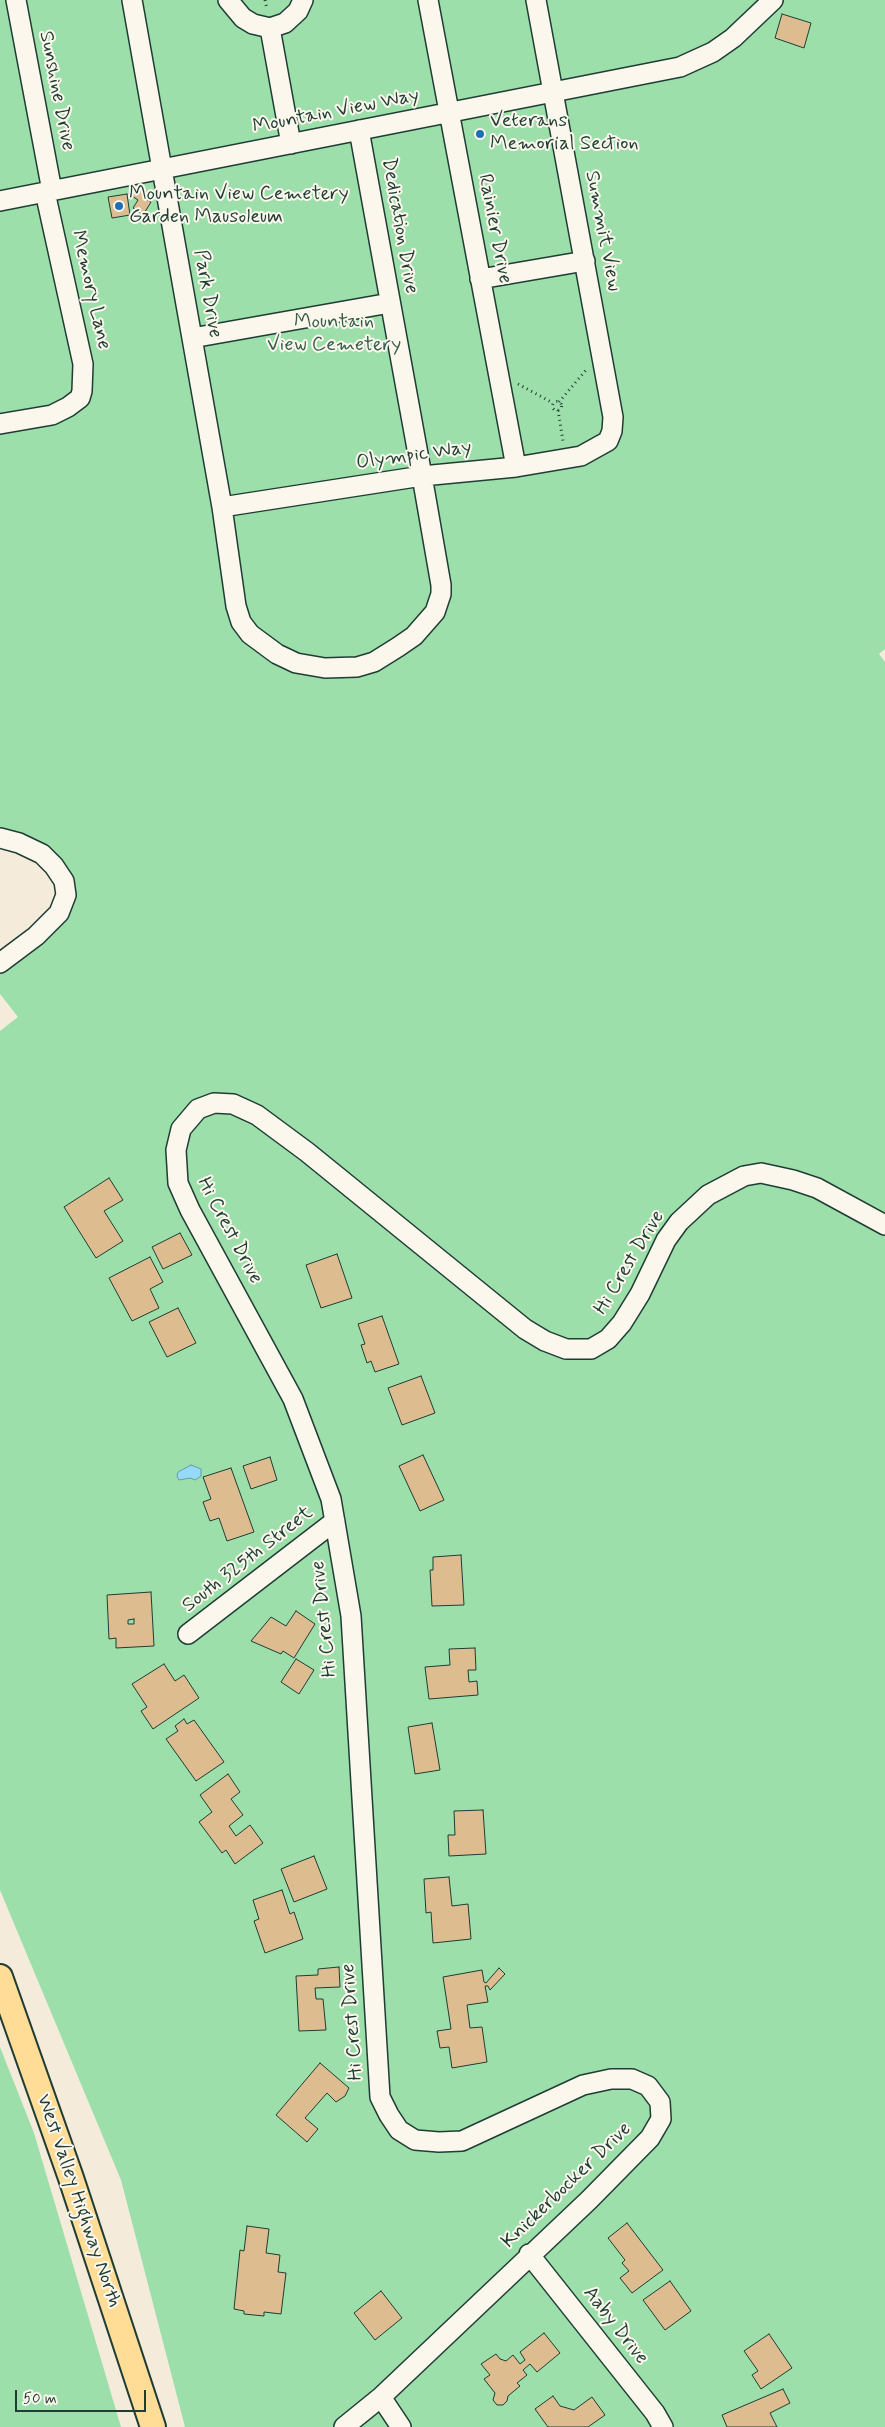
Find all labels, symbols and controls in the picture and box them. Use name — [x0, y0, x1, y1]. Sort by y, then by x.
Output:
street label: Sunshine Drive — [33, 29, 79, 153]
street label: Mountain View Way — [251, 84, 421, 140]
place label: Veterans Memorial Section — [490, 110, 639, 157]
marker: Veterans Memorial Section — [474, 128, 486, 140]
street label: Dedication Drive — [375, 156, 423, 296]
street label: Summit View — [579, 169, 625, 293]
street label: Rainier Drive — [472, 172, 516, 286]
place label: Mountain View Cemetery Garden Mausoleum — [129, 183, 349, 230]
marker: Mountain View Cemetery Garden Mausoleum — [113, 200, 125, 212]
street label: Memory Lane — [65, 228, 115, 352]
street label: Park Drive — [187, 248, 227, 340]
park label: Mountain View Cemetery — [267, 311, 401, 358]
street label: Olympic Way — [355, 436, 473, 476]
street label: Hi Crest Drive — [191, 1174, 267, 1288]
street label: Hi Crest Drive — [590, 1207, 670, 1319]
street label: South 325th Street — [178, 1502, 318, 1618]
street label: Hi Crest Drive — [307, 1559, 343, 1679]
street label: Hi Crest Drive — [337, 1963, 369, 2081]
street label: West Valley Highway North — [30, 2091, 126, 2311]
street label: Knickerbocker Drive — [497, 2118, 637, 2254]
street label: Aaby Drive — [577, 2282, 653, 2370]
scale bar — [18, 2380, 149, 2412]
text: 50 m — [23, 2389, 57, 2409]

